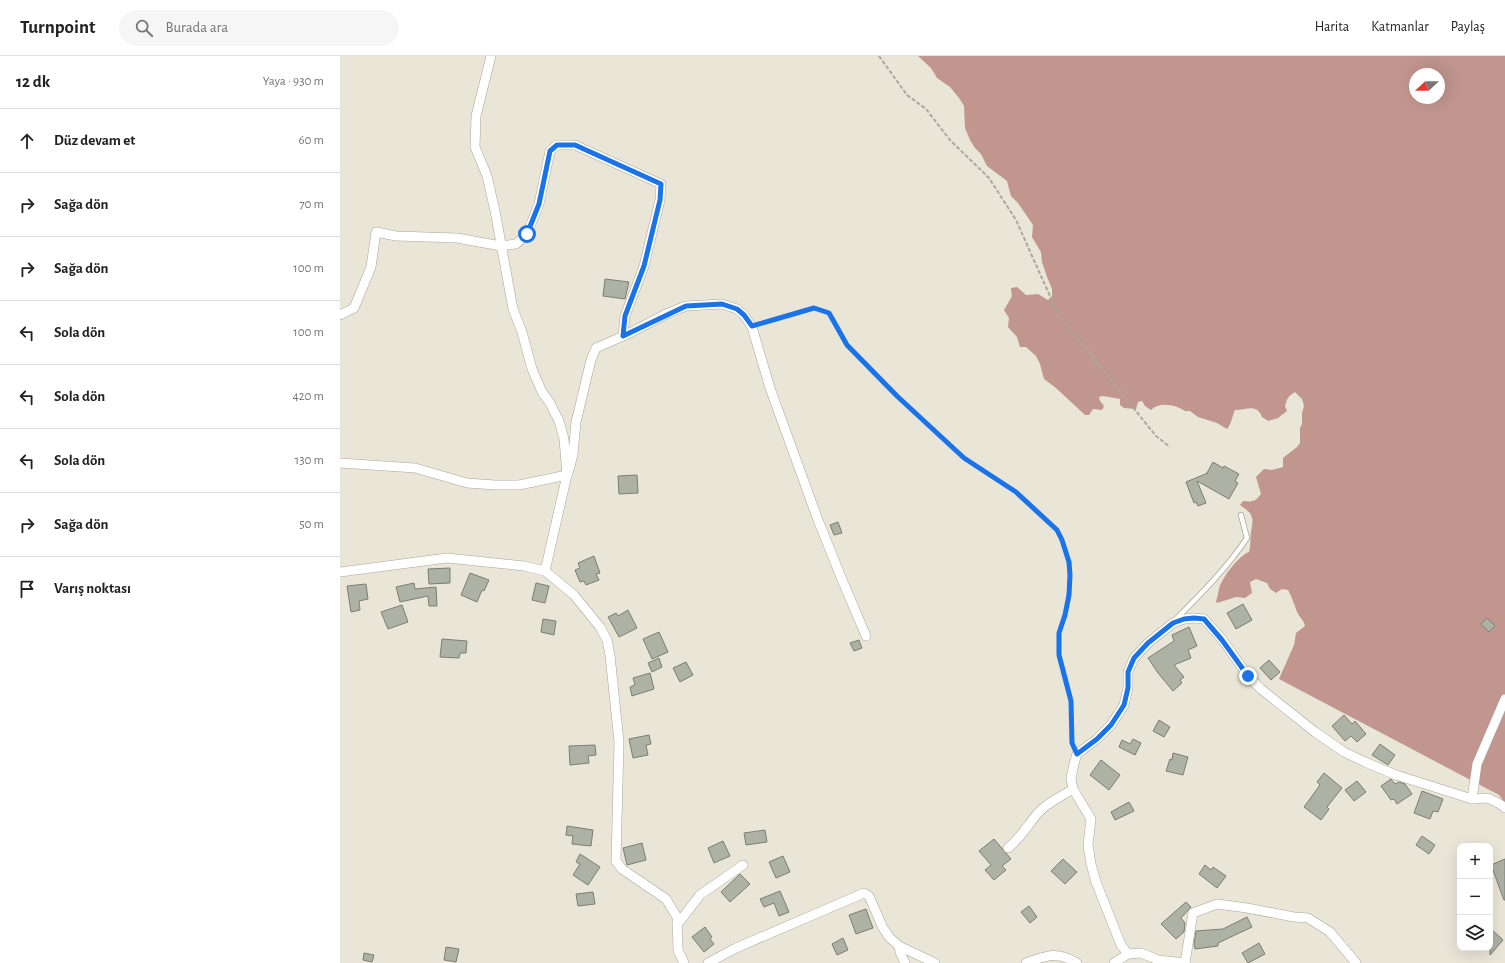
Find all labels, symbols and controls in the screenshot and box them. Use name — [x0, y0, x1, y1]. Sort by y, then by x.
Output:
search box — [119, 10, 399, 46]
icon: search — [133, 17, 155, 39]
text: Turnpoint — [20, 18, 95, 37]
text: Burada ara — [165, 20, 228, 35]
text: Harita — [1315, 20, 1349, 34]
text: Katmanlar — [1371, 20, 1429, 34]
text: Paylaş — [1451, 20, 1485, 34]
north arrow — [1409, 68, 1445, 104]
text: 12 dk — [16, 73, 50, 90]
text: Yaya · 930 m — [263, 75, 324, 88]
icon: ahead — [16, 130, 38, 152]
text: Düz devam et — [54, 133, 135, 148]
text: 60 m — [298, 134, 324, 147]
icon: right — [16, 194, 38, 216]
text: Sağa dön — [54, 197, 108, 212]
text: 70 m — [299, 198, 324, 211]
route start — [518, 225, 536, 243]
icon: right — [16, 258, 38, 280]
text: Sağa dön — [54, 261, 108, 276]
text: 100 m — [293, 262, 324, 275]
icon: left — [16, 322, 38, 344]
text: Sola dön — [54, 325, 105, 340]
text: 100 m — [293, 326, 324, 339]
icon: left — [16, 386, 38, 408]
text: Sola dön — [54, 389, 105, 404]
text: 420 m — [292, 390, 324, 403]
icon: left — [16, 450, 38, 472]
text: Sola dön — [54, 453, 105, 468]
text: 130 m — [295, 454, 324, 467]
icon: right — [16, 514, 38, 536]
text: Sağa dön — [54, 517, 108, 532]
text: 50 m — [299, 518, 324, 531]
icon: arrive — [16, 578, 38, 600]
text: Varış noktası — [54, 581, 131, 596]
route end — [1239, 667, 1257, 685]
map controls — [1457, 843, 1493, 951]
button: + — [1457, 843, 1493, 879]
button: − — [1457, 879, 1493, 915]
button: layers — [1457, 915, 1493, 951]

